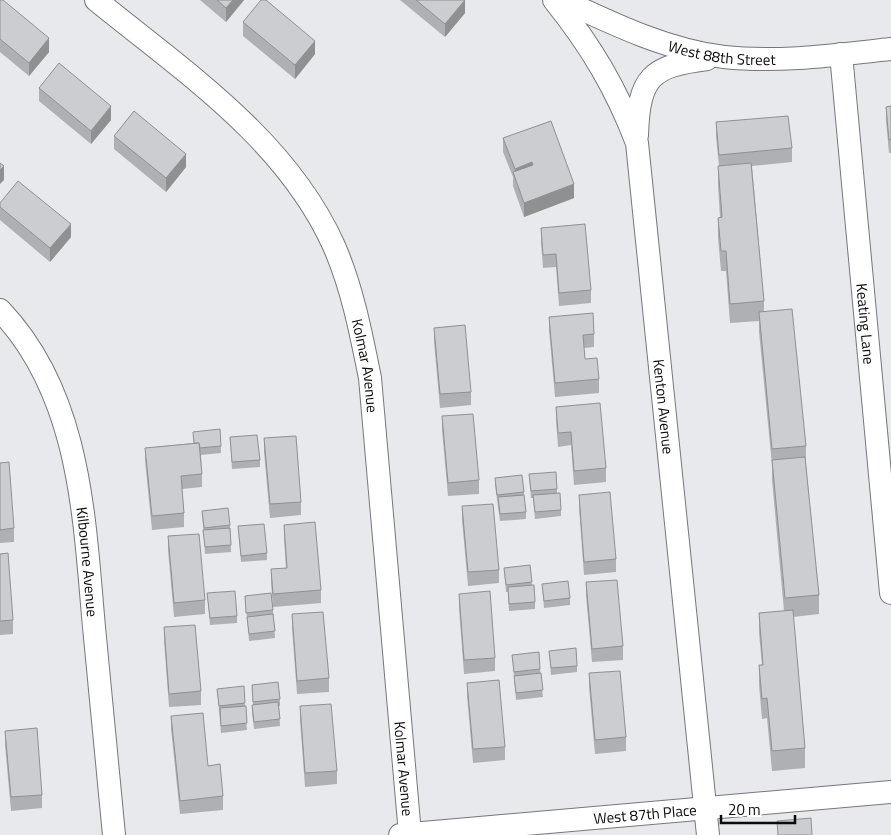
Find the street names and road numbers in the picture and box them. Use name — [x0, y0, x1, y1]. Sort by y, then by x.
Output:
street label: West 88th Street — [666, 34, 776, 71]
street label: Keating Lane — [851, 282, 881, 365]
street label: Kolmar Avenue — [346, 316, 384, 414]
street label: Kenton Avenue — [648, 358, 680, 455]
street label: Kilbourne Avenue — [71, 505, 105, 618]
street label: Kolmar Avenue — [389, 720, 420, 817]
street label: West 87th Place — [592, 798, 698, 830]

